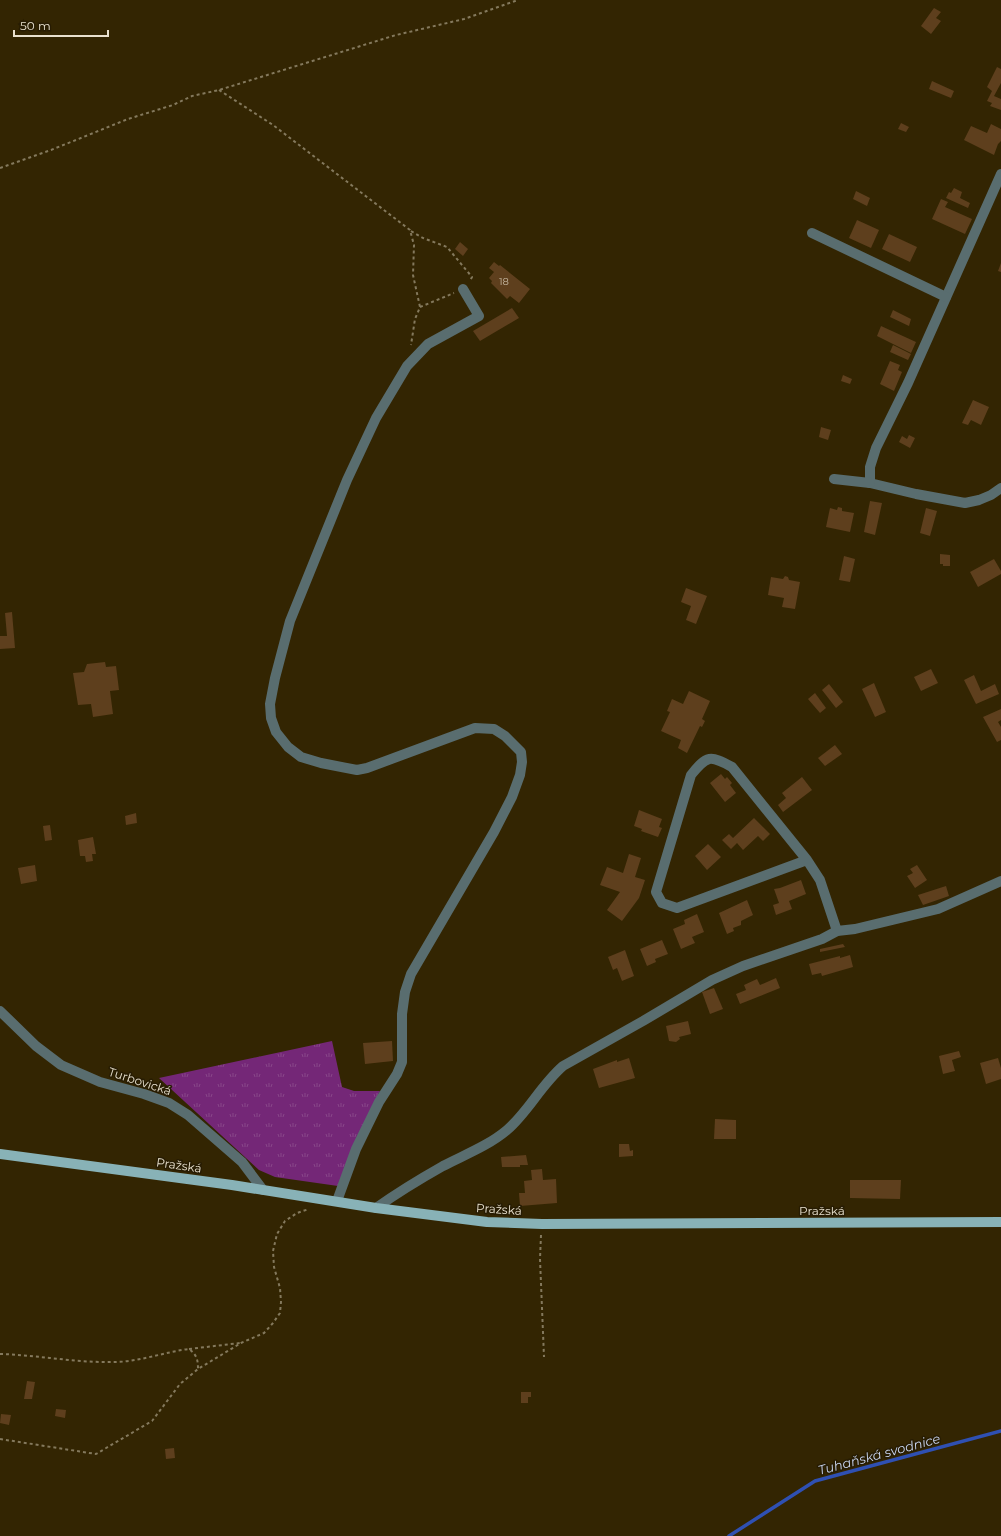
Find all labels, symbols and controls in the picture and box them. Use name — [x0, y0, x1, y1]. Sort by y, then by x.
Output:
scale bar — [14, 12, 108, 38]
text: 50 m — [20, 18, 51, 33]
house number: 18 — [499, 275, 509, 288]
street label: Turbovická — [107, 1064, 173, 1098]
street label: Pražská — [155, 1154, 203, 1176]
street label: Pražská — [476, 1200, 522, 1218]
street label: Pražská — [799, 1203, 845, 1218]
water label: Tuhaňská svodnice — [816, 1430, 942, 1478]

